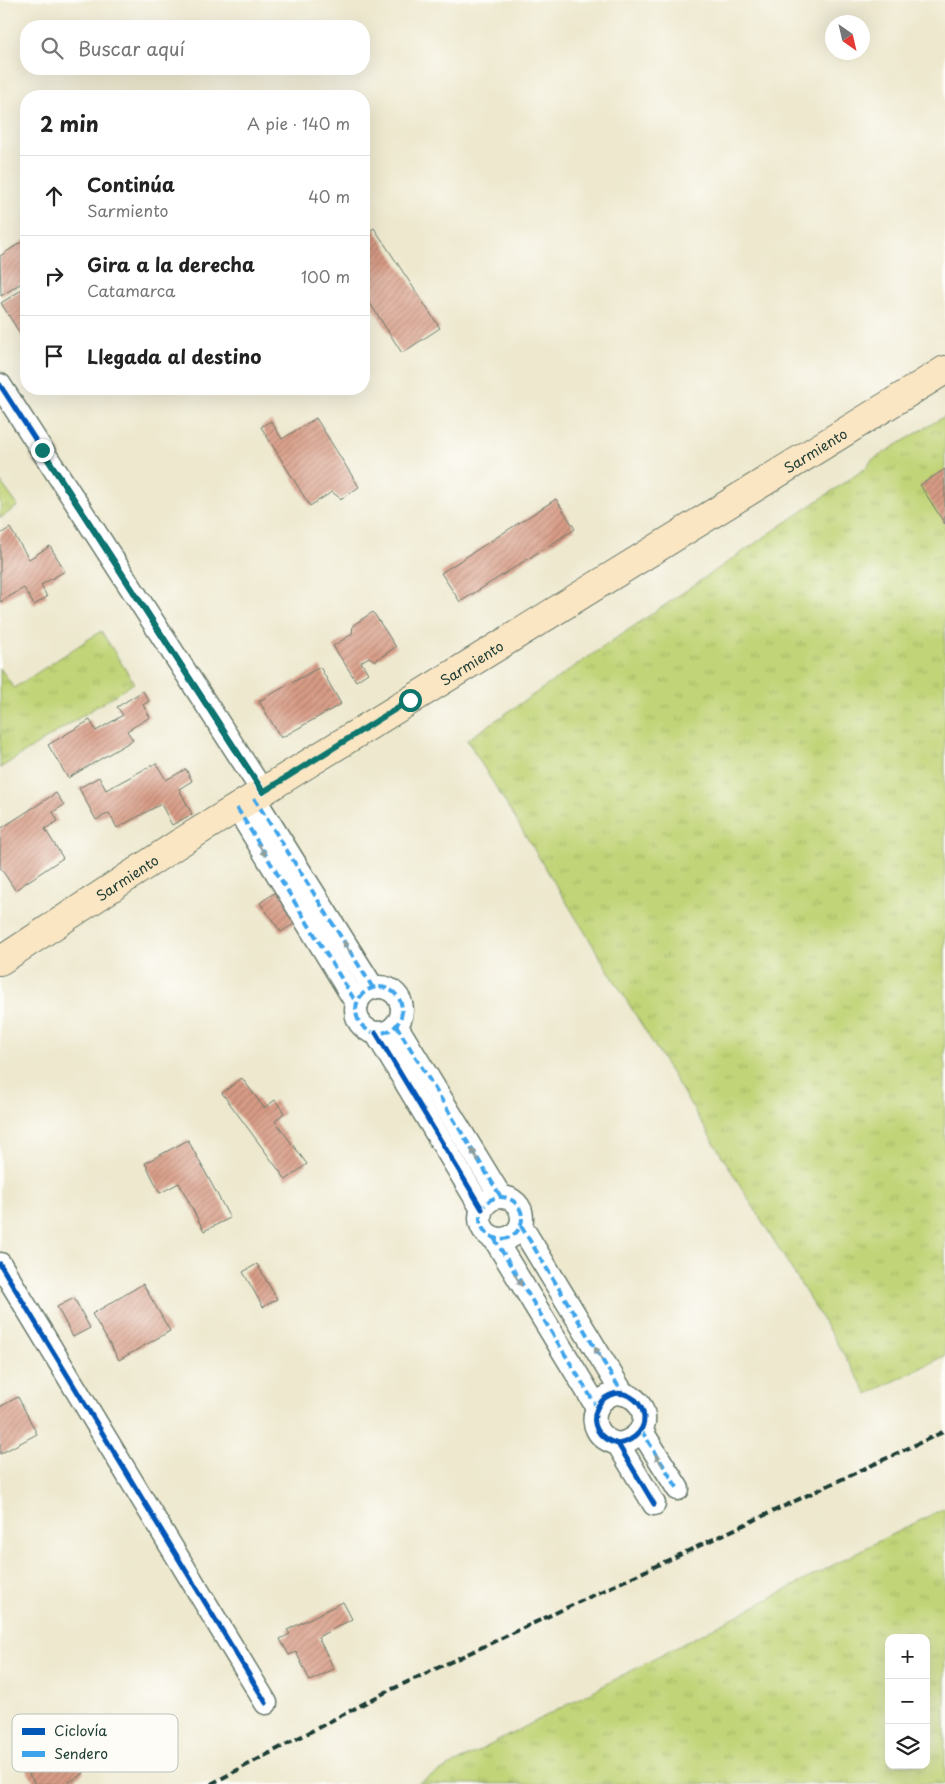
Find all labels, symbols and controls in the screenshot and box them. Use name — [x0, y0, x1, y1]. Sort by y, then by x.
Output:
north arrow — [825, 15, 870, 60]
search box — [20, 20, 370, 75]
icon: search — [38, 34, 66, 62]
text: Buscar aquí — [78, 34, 185, 62]
text: 2 min — [40, 107, 99, 139]
text: A pie · 140 m — [247, 111, 350, 135]
text: Continúa — [87, 170, 175, 198]
icon: ahead — [40, 182, 68, 210]
text: 40 m — [308, 184, 350, 208]
text: Sarmiento — [87, 198, 169, 222]
text: Gira a la derecha — [87, 250, 255, 278]
icon: right — [40, 262, 68, 290]
text: 100 m — [301, 264, 350, 288]
text: Catamarca — [87, 278, 175, 302]
icon: arrive — [40, 342, 68, 370]
text: Llegada al destino — [87, 342, 261, 370]
street label: Sarmiento — [779, 422, 851, 478]
route end — [31, 439, 54, 462]
street label: Sarmiento — [436, 635, 508, 690]
route start — [399, 689, 422, 712]
one-way arrow — [258, 843, 267, 856]
street label: Sarmiento — [91, 849, 163, 906]
one-way arrow — [343, 940, 352, 953]
one-way arrow — [471, 1149, 480, 1162]
one-way arrow — [514, 1274, 523, 1287]
one-way arrow — [594, 1346, 603, 1359]
one-way arrow — [655, 1453, 664, 1466]
map controls — [885, 1634, 930, 1769]
button: + — [885, 1634, 930, 1679]
button: − — [885, 1679, 930, 1724]
legend — [12, 1714, 178, 1772]
text: Ciclovía — [54, 1720, 107, 1741]
button: layers — [885, 1724, 930, 1769]
text: Sendero — [54, 1743, 108, 1764]

